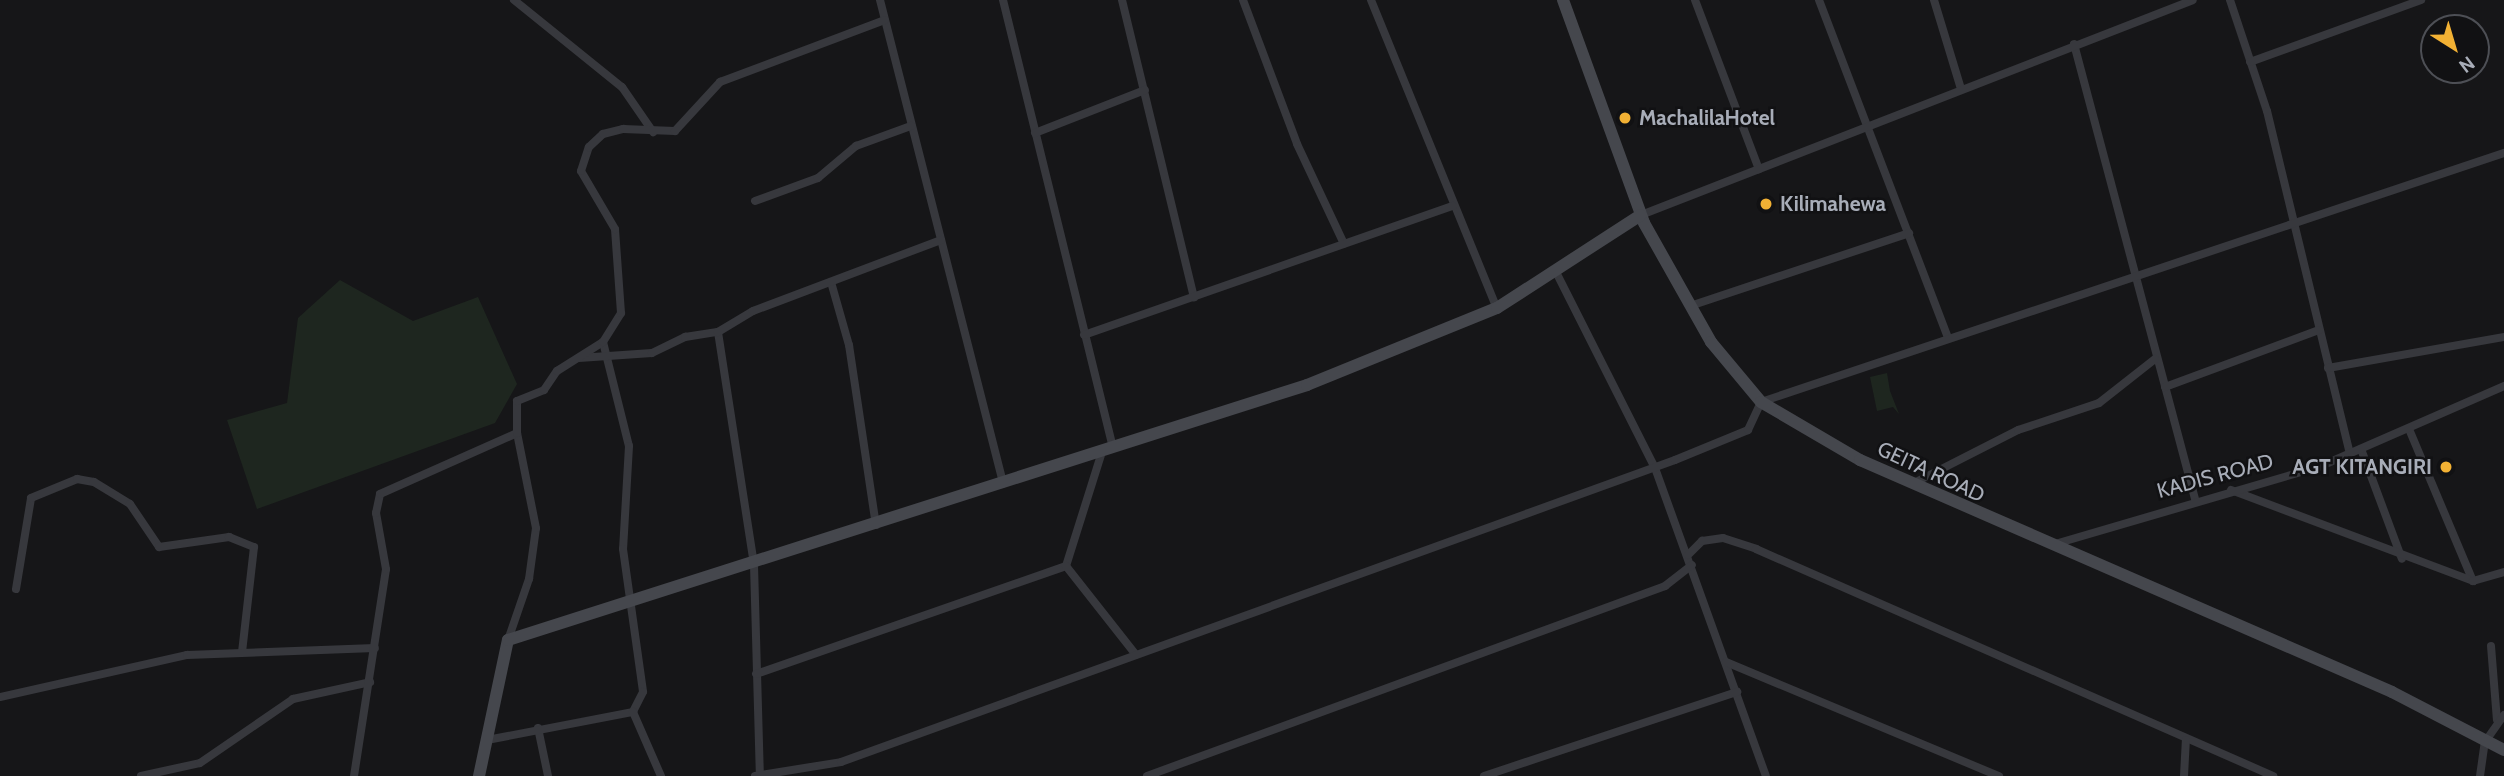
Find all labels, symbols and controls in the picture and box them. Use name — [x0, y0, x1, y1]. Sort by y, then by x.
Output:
north arrow — [2420, 14, 2490, 84]
text: N — [2454, 51, 2479, 78]
place label: MachalilaHotel — [1639, 105, 1775, 131]
marker: MachalilaHotel — [1617, 110, 1633, 126]
place label: Kilimahewa — [1780, 191, 1886, 217]
marker: Kilimahewa — [1758, 196, 1774, 212]
street label: GEITA ROAD — [1873, 436, 1989, 508]
street label: KADIS ROAD — [2154, 448, 2276, 504]
place label: AGT KITANGIRI — [2292, 454, 2432, 480]
marker: AGT KITANGIRI — [2438, 459, 2454, 475]

